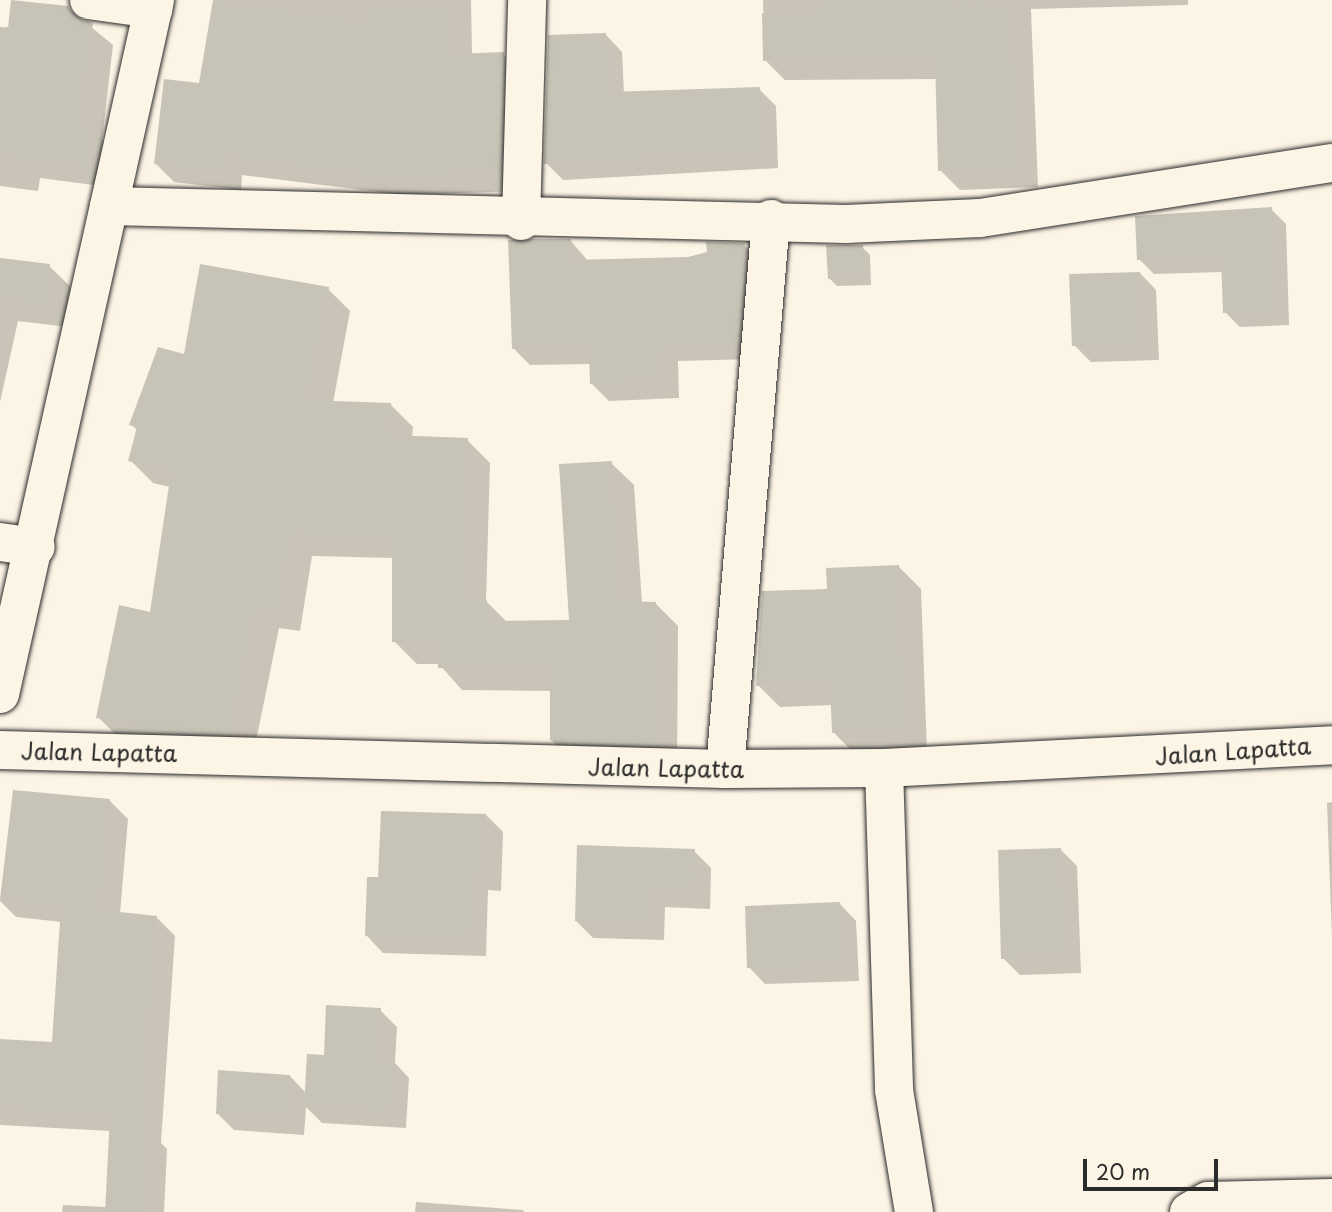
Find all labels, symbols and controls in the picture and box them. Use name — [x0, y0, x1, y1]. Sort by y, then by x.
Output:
street label: Jalan Lapatta — [1154, 732, 1312, 770]
street label: Jalan Lapatta — [20, 737, 178, 767]
street label: Jalan Lapatta — [587, 753, 745, 783]
scale bar — [1087, 1146, 1222, 1190]
text: 20 m — [1096, 1155, 1150, 1187]

